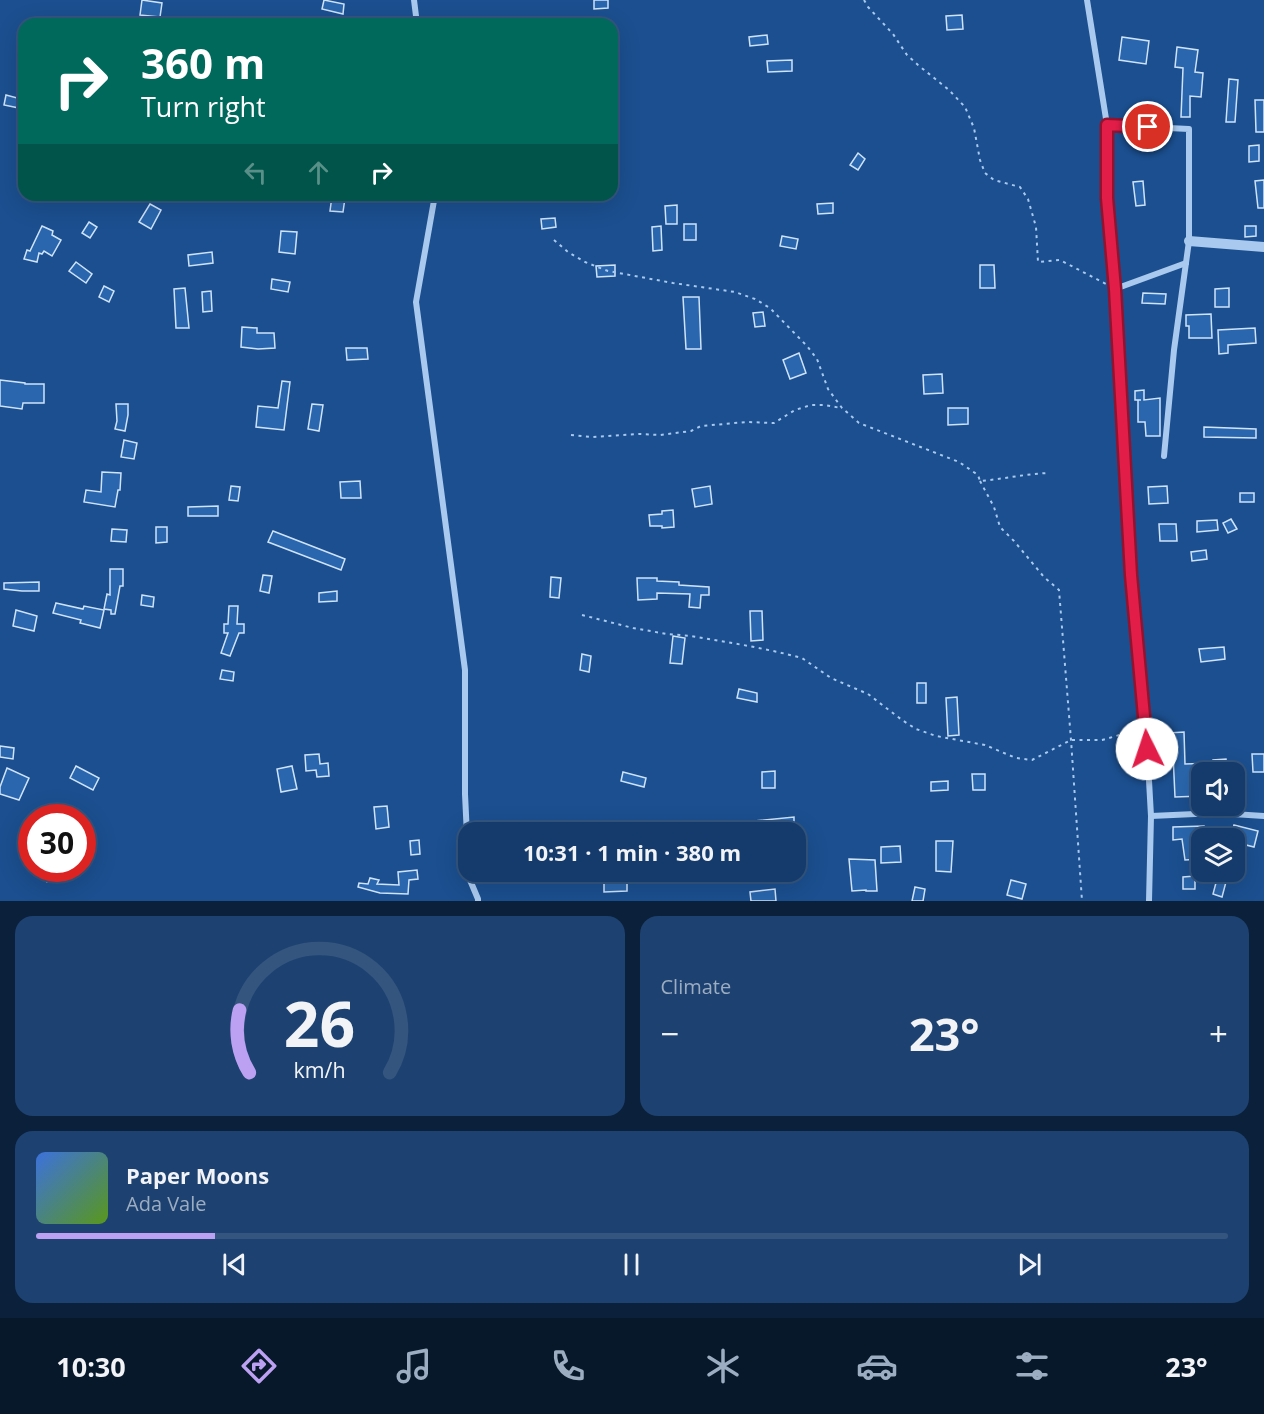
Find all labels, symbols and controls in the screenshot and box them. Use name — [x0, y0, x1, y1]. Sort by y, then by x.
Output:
text: 360 m — [141, 34, 265, 91]
icon: right — [42, 42, 120, 120]
text: Turn right — [141, 88, 266, 125]
pin — [1122, 101, 1173, 152]
icon: arrive — [1131, 110, 1164, 143]
icon: left — [239, 156, 272, 189]
icon: ahead — [302, 156, 335, 189]
icon: right — [365, 156, 398, 189]
position arrow — [1115, 717, 1179, 781]
map controls — [1191, 762, 1245, 882]
button: sound — [1191, 762, 1245, 816]
speed limit sign: 30 — [18, 804, 96, 882]
button: layers — [1191, 828, 1245, 882]
text: 10:31 · 1 min · 380 m — [523, 837, 741, 867]
text: Climate — [661, 973, 731, 1000]
text: 26 — [284, 980, 355, 1065]
text: 23° — [909, 1003, 980, 1064]
text: − — [661, 1011, 679, 1056]
text: + — [1209, 1011, 1228, 1056]
text: km/h — [294, 1055, 346, 1084]
text: Paper Moons — [126, 1160, 269, 1190]
text: Ada Vale — [126, 1190, 207, 1217]
icon: previous — [218, 1248, 251, 1281]
icon: pause — [615, 1248, 648, 1281]
icon: next — [1013, 1248, 1046, 1281]
icon: directions — [238, 1345, 280, 1387]
icon: music — [393, 1345, 435, 1387]
icon: phone — [547, 1345, 589, 1387]
icon: climate — [702, 1345, 744, 1387]
icon: car — [856, 1345, 898, 1387]
icon: filters — [1011, 1345, 1053, 1387]
text: 10:30 — [56, 1348, 126, 1385]
text: 23° — [1165, 1348, 1208, 1385]

